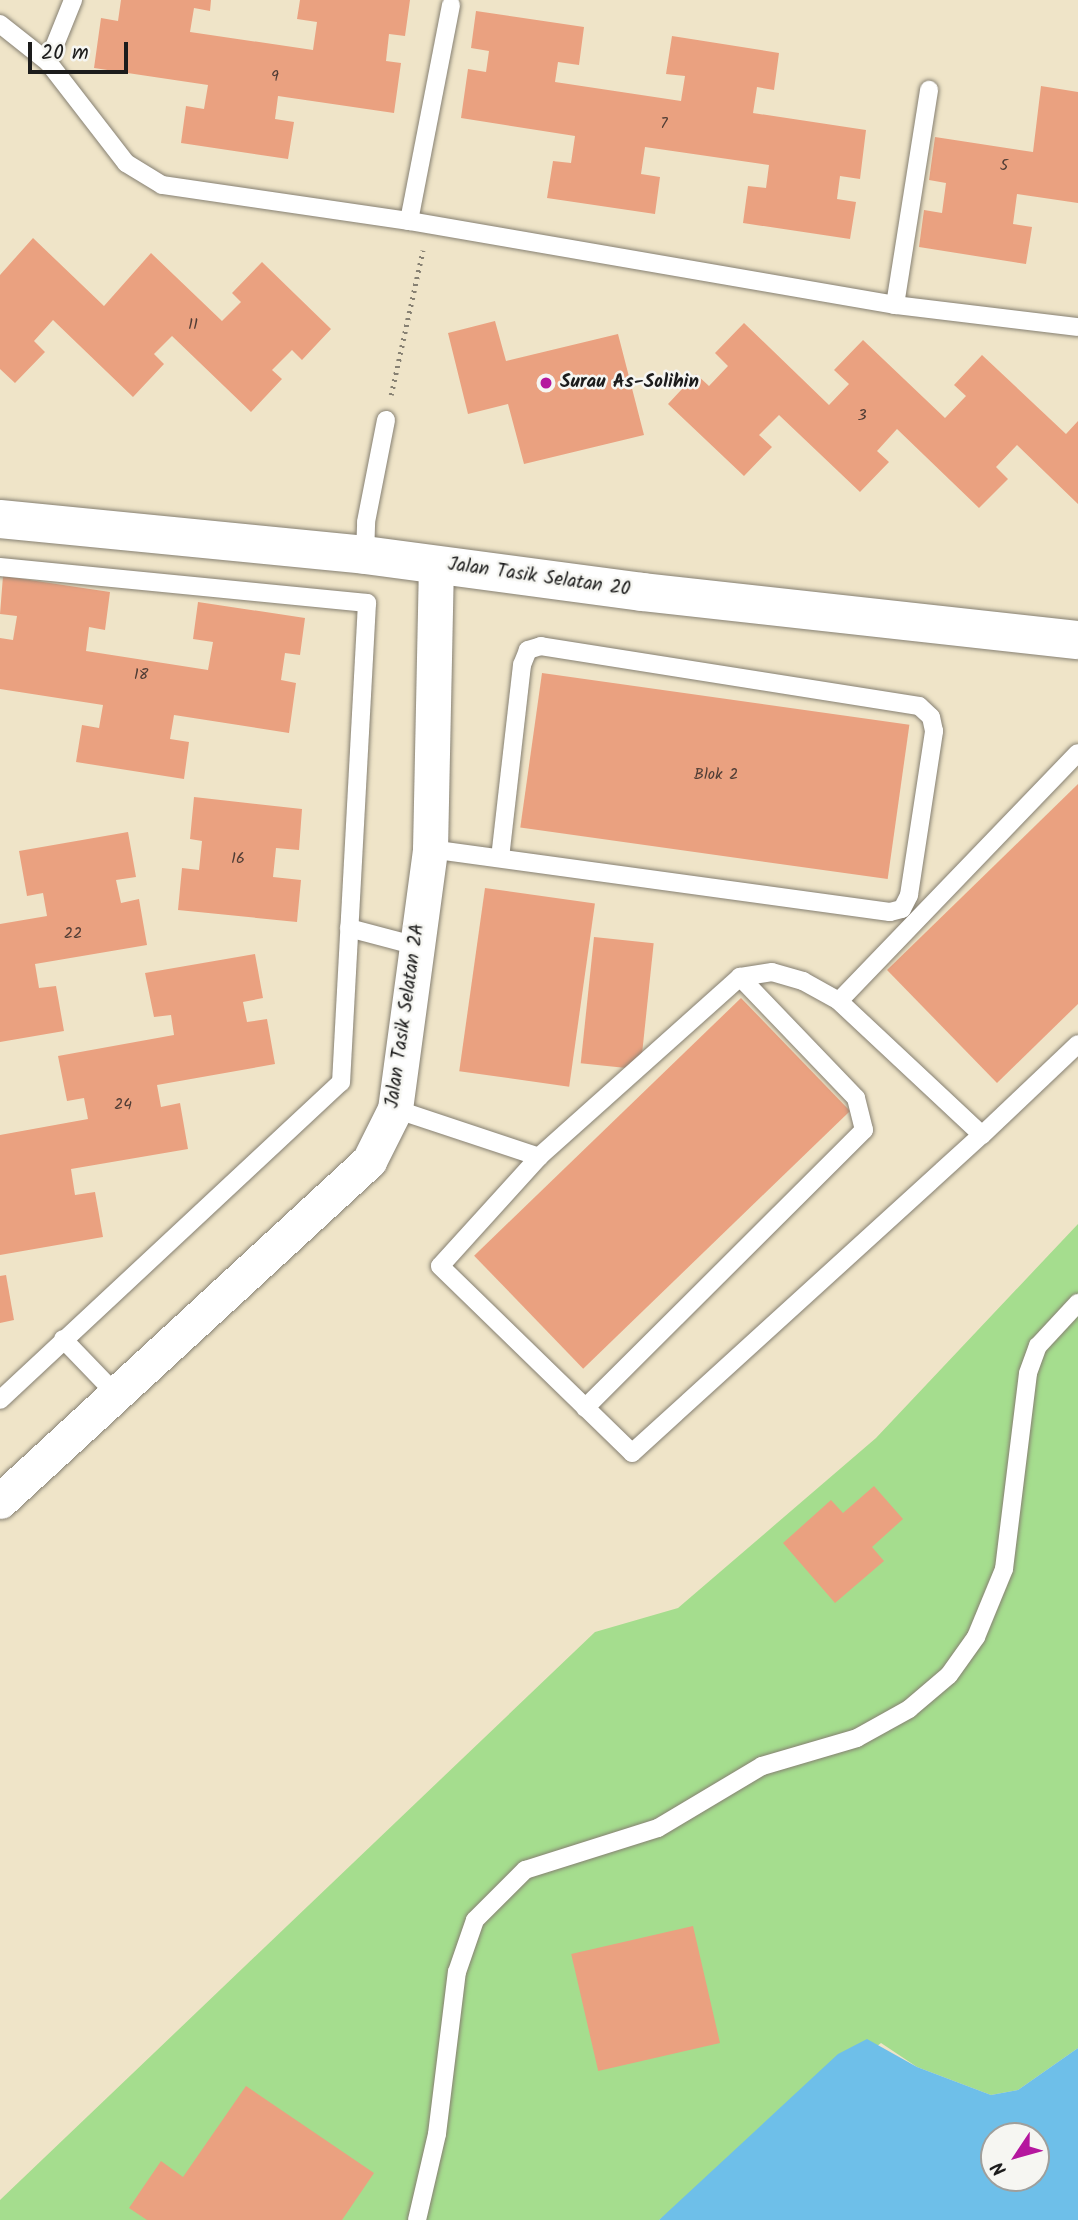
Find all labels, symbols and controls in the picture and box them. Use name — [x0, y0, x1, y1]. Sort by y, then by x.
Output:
scale bar — [32, 28, 131, 72]
text: 20 m — [41, 37, 89, 70]
house number: 9 — [271, 67, 279, 87]
house number: 7 — [660, 114, 668, 134]
house number: 5 — [1000, 156, 1008, 176]
house number: 11 — [188, 315, 198, 335]
place label: Surau As-Solihin — [560, 372, 699, 394]
marker: Surau As-Solihin — [538, 375, 554, 391]
house number: 3 — [857, 406, 867, 426]
street label: Jalan Tasik Selatan 20 — [446, 554, 632, 602]
house number: 18 — [134, 665, 148, 685]
house number: Blok 2 — [694, 765, 738, 785]
house number: 16 — [231, 849, 245, 869]
street label: Jalan Tasik Selatan 2A — [382, 922, 430, 1110]
house number: 22 — [64, 924, 82, 944]
house number: 24 — [114, 1095, 132, 1115]
north arrow — [980, 2122, 1050, 2192]
text: N — [984, 2154, 1015, 2182]

